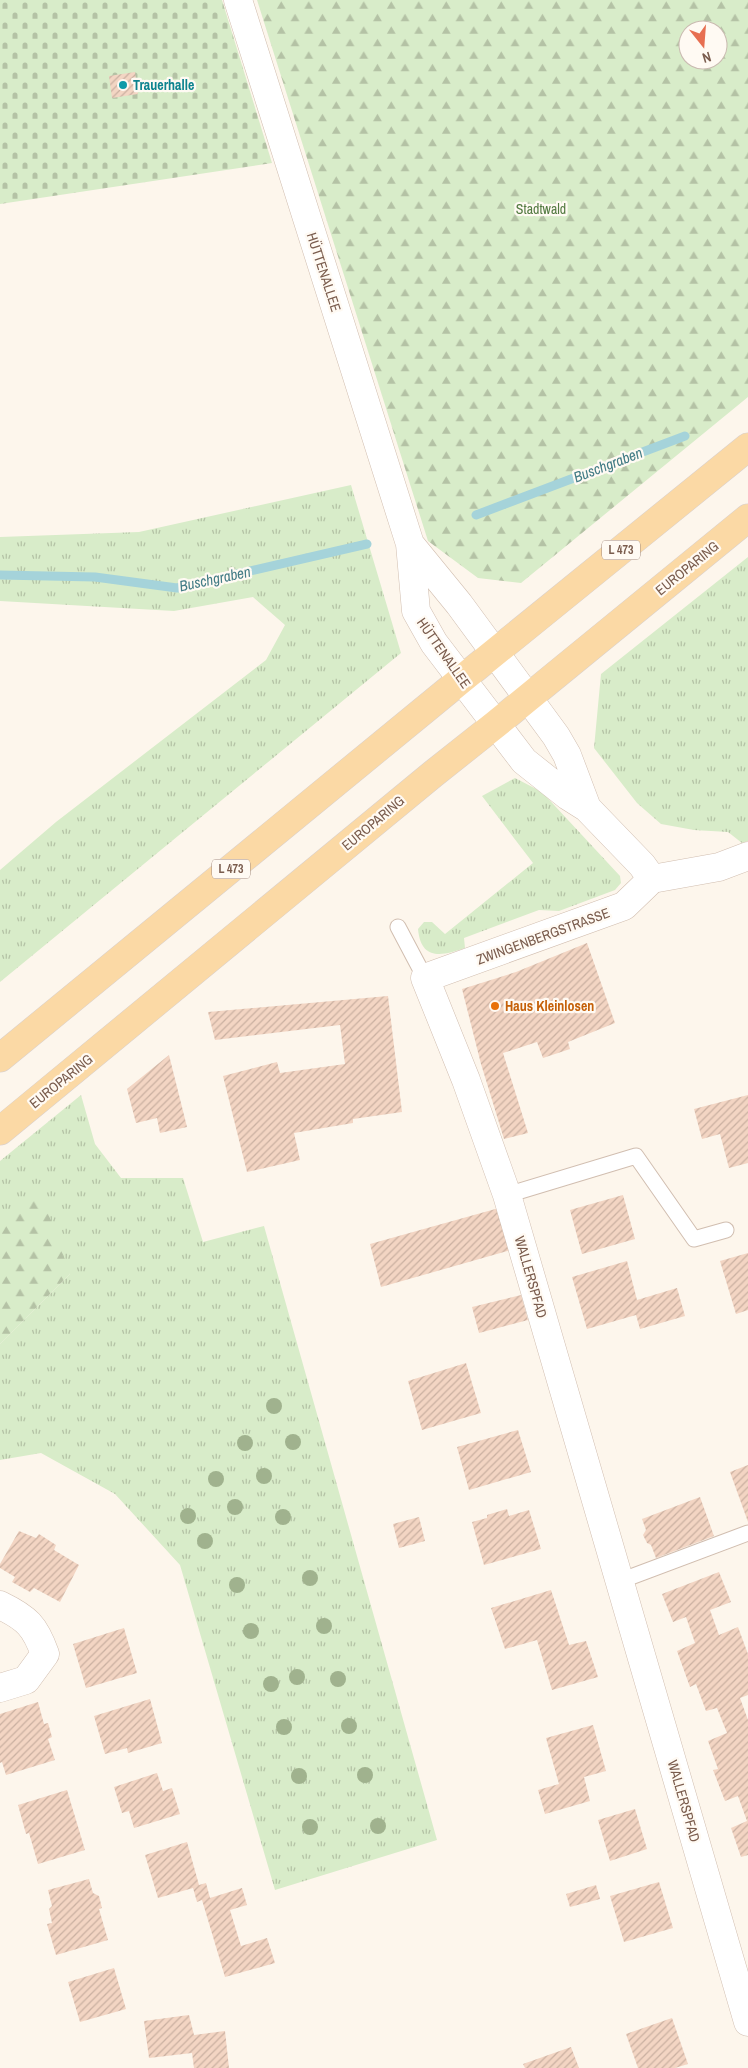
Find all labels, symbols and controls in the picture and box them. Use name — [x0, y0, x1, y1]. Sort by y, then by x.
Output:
north arrow — [678, 20, 728, 70]
text: N — [700, 48, 713, 67]
place label: Trauerhalle — [133, 76, 194, 94]
marker: Trauerhalle — [117, 79, 129, 91]
park label: Stadtwald — [516, 200, 566, 218]
street label: HÜTTENALLEE — [303, 230, 345, 314]
water label: Buschgraben — [570, 442, 646, 487]
street label: EUROPARING — [652, 537, 722, 599]
road number: L 473 — [602, 540, 640, 560]
water label: Buschgraben — [177, 561, 253, 596]
street label: HÜTTENALLEE — [413, 614, 475, 692]
street label: EUROPARING — [338, 792, 408, 854]
road number: L 473 — [212, 860, 250, 879]
street label: ZWINGENBERGSTRASSE — [474, 904, 612, 968]
place label: Haus Kleinlosen — [505, 997, 594, 1015]
marker: Haus Kleinlosen — [489, 1000, 501, 1012]
street label: EUROPARING — [26, 1050, 96, 1112]
street label: WALLERSPFAD — [511, 1234, 551, 1320]
street label: WALLERSPFAD — [664, 1758, 704, 1844]

